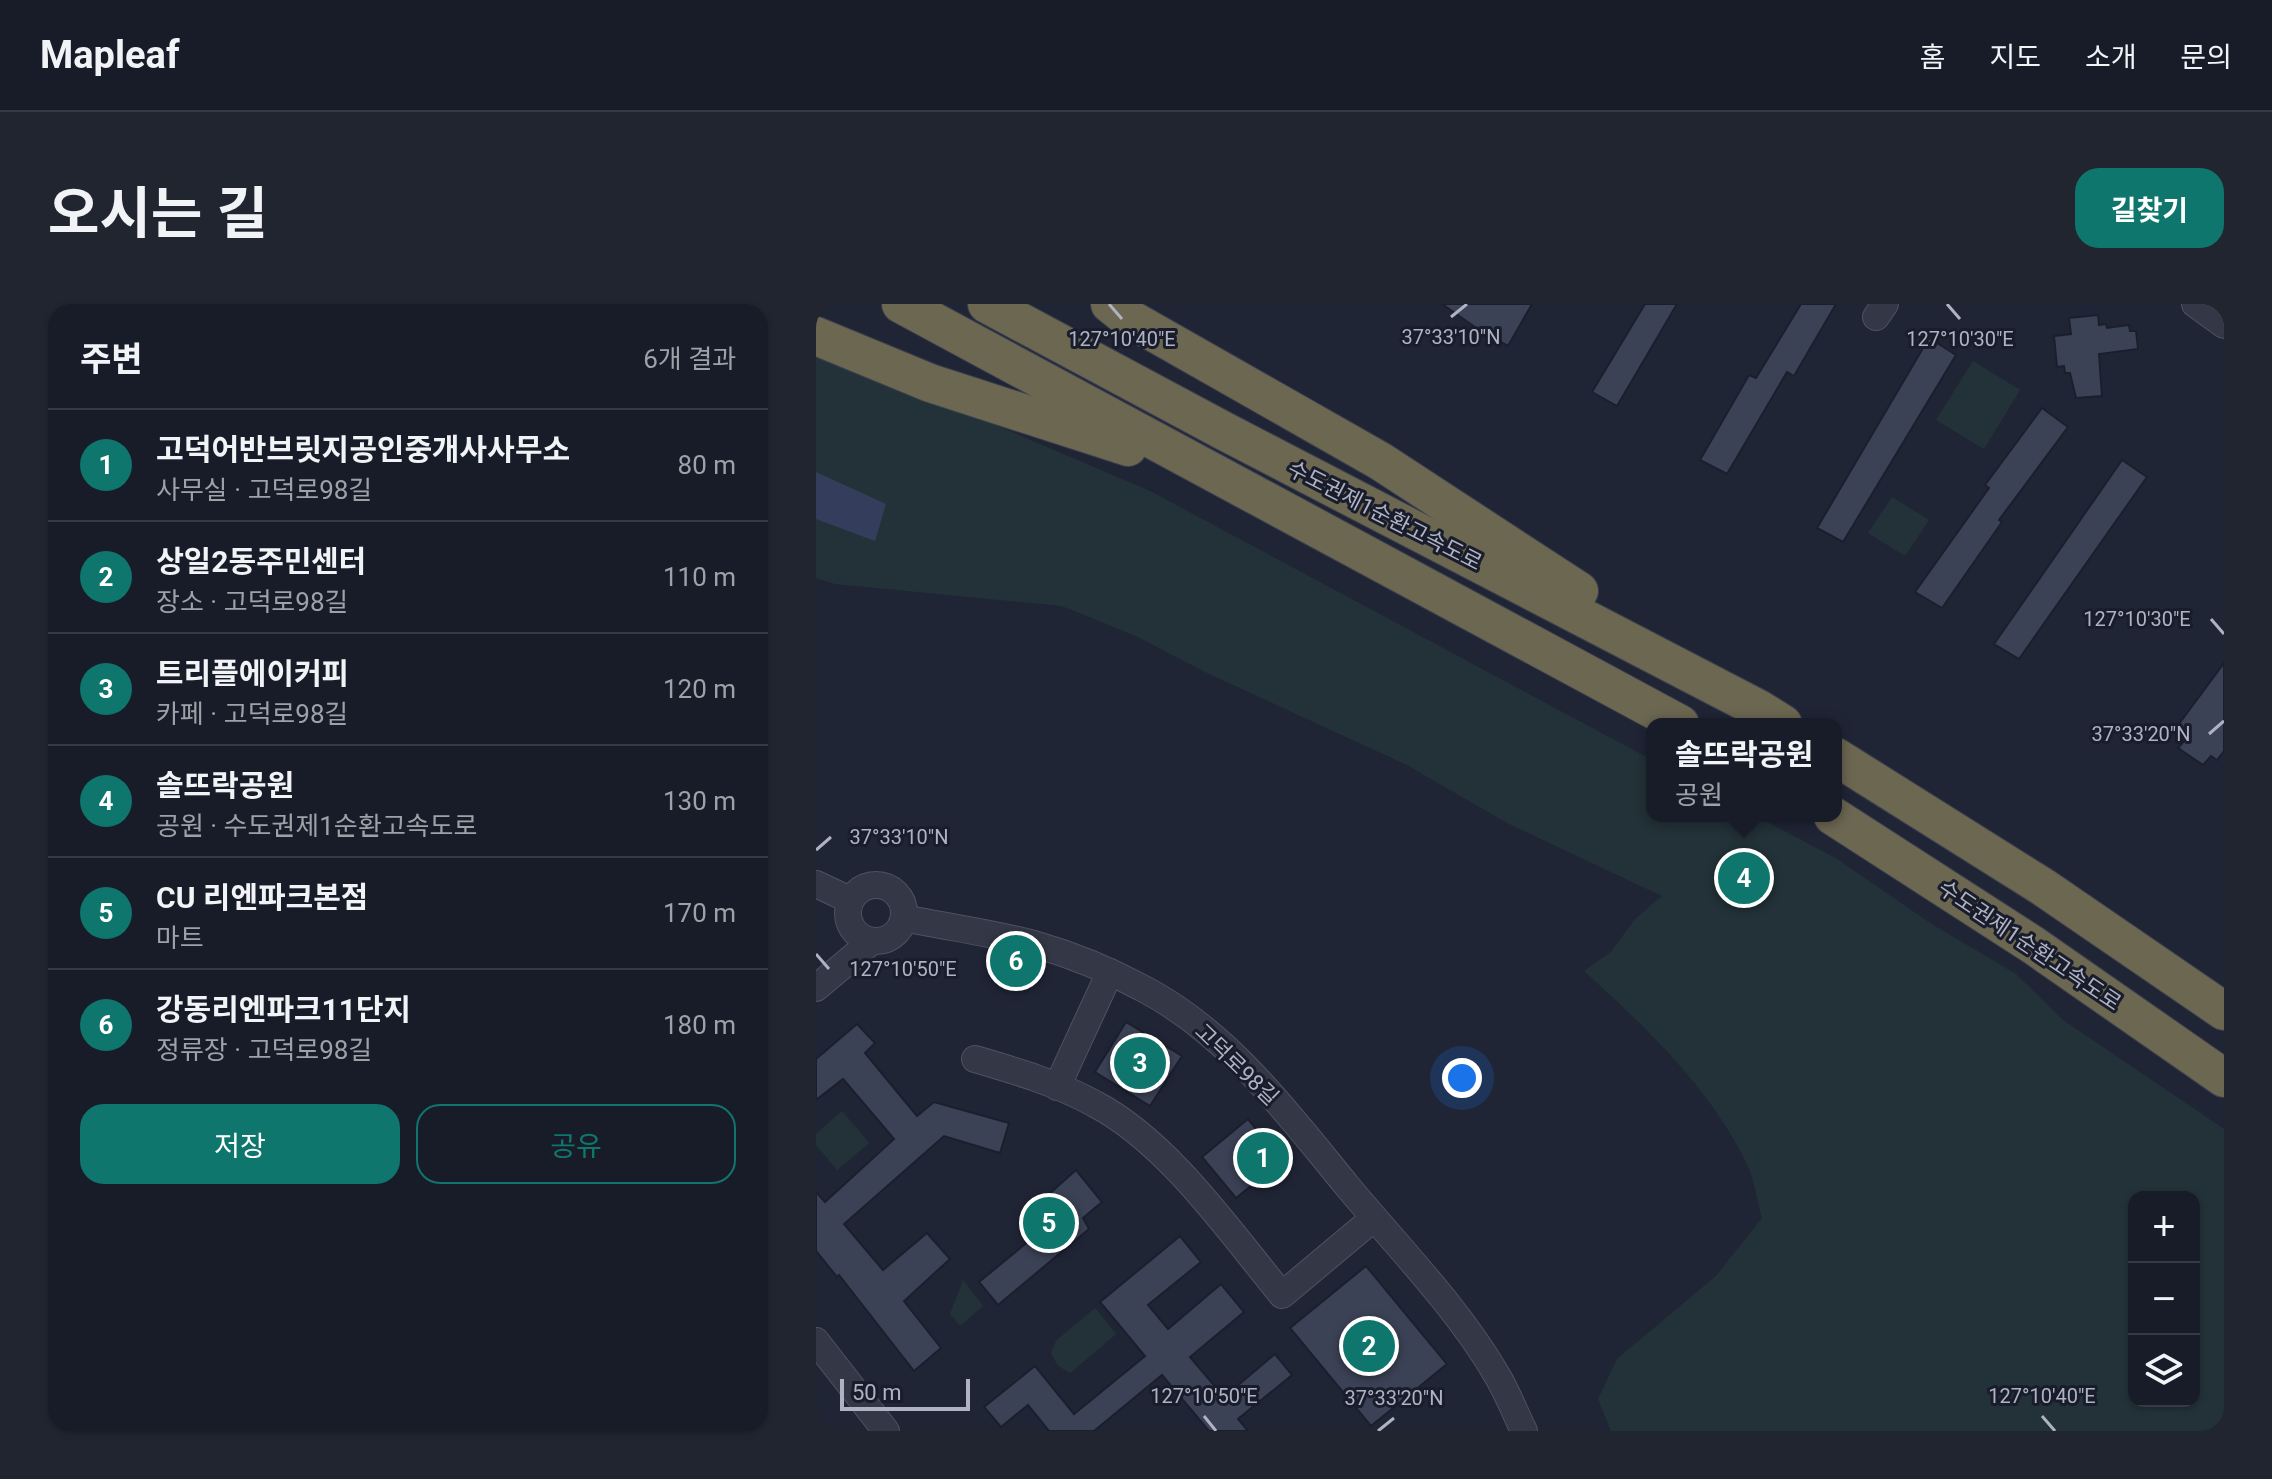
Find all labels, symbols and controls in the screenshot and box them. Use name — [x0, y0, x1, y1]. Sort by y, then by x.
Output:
text: Mapleaf — [40, 33, 180, 77]
text: 홈 — [1920, 41, 1945, 74]
text: 지도 — [1989, 41, 2041, 74]
text: 소개 — [2085, 41, 2136, 74]
text: 문의 — [2180, 41, 2232, 74]
button: 길찾기 — [2075, 168, 2224, 248]
text: 오시는 길 — [48, 181, 268, 247]
text: 37°33'10"N — [1401, 325, 1501, 349]
text: 127°10'40"E — [1068, 327, 1176, 351]
text: 127°10'30"E — [1906, 327, 2014, 351]
text: 주변 — [80, 339, 143, 379]
text: 6개 결과 — [643, 344, 736, 374]
text: 고덕어반브릿지공인중개사사무소 — [156, 432, 570, 467]
text: 1 — [99, 450, 113, 480]
text: 80 m — [678, 450, 736, 480]
street label: 수도권제1순환고속도로 — [1283, 456, 1486, 575]
text: 사무실 · 고덕로98길 — [156, 475, 372, 505]
text: 상일2동주민센터 — [156, 544, 366, 579]
text: 2 — [99, 562, 113, 592]
text: 110 m — [663, 562, 736, 592]
text: 장소 · 고덕로98길 — [156, 587, 348, 617]
text: 127°10'30"E — [2083, 607, 2191, 631]
text: 트리플에이커피 — [156, 656, 349, 691]
text: 3 — [99, 674, 113, 704]
text: 120 m — [663, 674, 736, 704]
text: 카페 · 고덕로98길 — [156, 699, 348, 729]
popup — [1646, 718, 1842, 822]
text: 37°33'20"N — [2091, 722, 2191, 746]
text: 솔뜨락공원 — [1675, 737, 1813, 772]
text: 솔뜨락공원 — [156, 768, 294, 803]
text: 공원 — [1675, 780, 1723, 810]
text: 4 — [99, 786, 113, 816]
text: 130 m — [663, 786, 736, 816]
text: 공원 · 수도권제1순환고속도로 — [156, 811, 477, 841]
text: 37°33'10"N — [849, 825, 949, 849]
pin: 4 — [1718, 848, 1770, 908]
street label: 수도권제1순환고속도로 — [1934, 875, 2126, 1016]
text: CU 리엔파크본점 — [156, 880, 368, 915]
text: 5 — [99, 898, 113, 928]
text: 170 m — [663, 898, 736, 928]
text: 마트 — [156, 923, 204, 953]
pin: 6 — [990, 931, 1042, 991]
text: 127°10'50"E — [849, 957, 957, 981]
text: 강동리엔파크11단지 — [156, 992, 411, 1027]
text: 6 — [99, 1010, 113, 1040]
text: 180 m — [663, 1010, 736, 1040]
street label: 고덕로98길 — [1190, 1019, 1283, 1110]
pin: 3 — [1114, 1033, 1166, 1093]
text: 정류장 · 고덕로98길 — [156, 1035, 372, 1065]
your location — [1442, 1058, 1482, 1098]
button: 저장 — [80, 1104, 400, 1184]
button: 공유 — [416, 1104, 736, 1184]
pin: 1 — [1237, 1128, 1289, 1188]
map controls — [2128, 1191, 2200, 1407]
button: + — [2128, 1191, 2200, 1263]
pin: 5 — [1023, 1193, 1075, 1253]
button: − — [2128, 1263, 2200, 1335]
pin: 2 — [1343, 1316, 1395, 1376]
button: layers — [2128, 1335, 2200, 1407]
scale bar — [840, 1375, 970, 1411]
text: 50 m — [852, 1380, 901, 1405]
text: 127°10'50"E — [1150, 1384, 1258, 1408]
text: 127°10'40"E — [1988, 1384, 2096, 1408]
text: 37°33'20"N — [1344, 1386, 1444, 1410]

